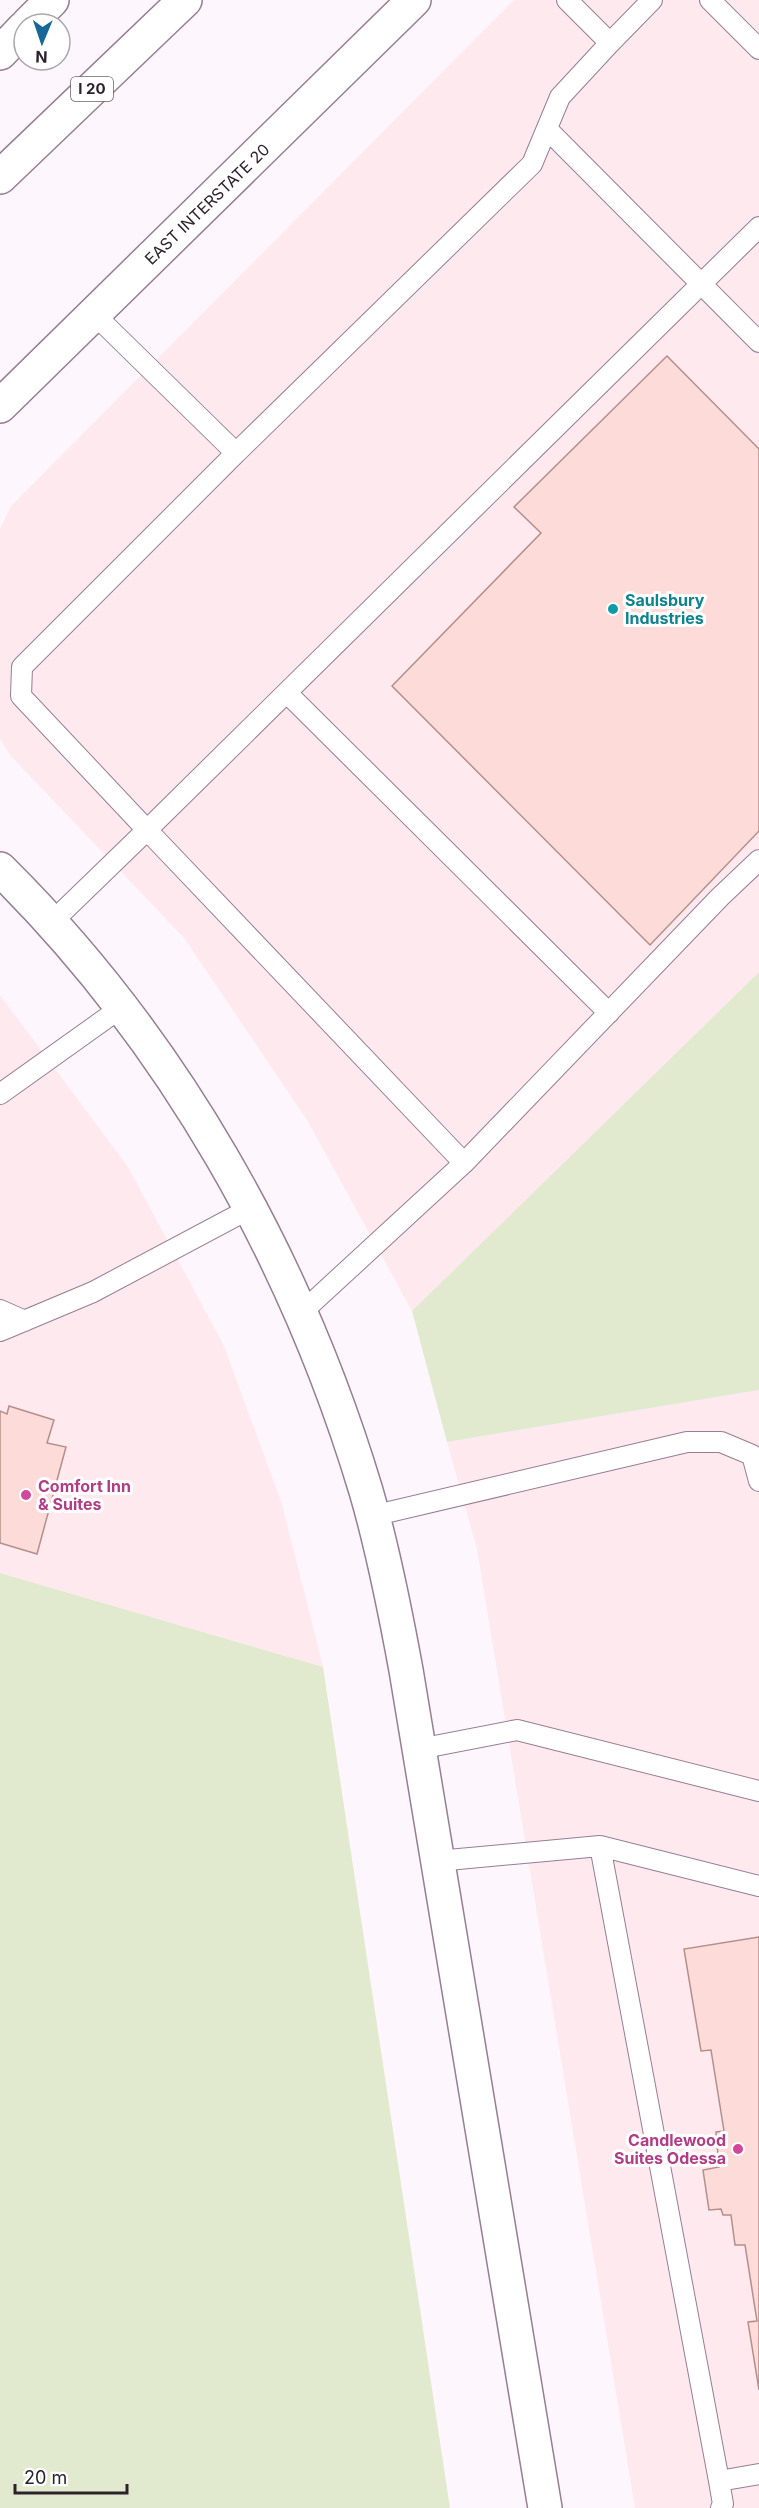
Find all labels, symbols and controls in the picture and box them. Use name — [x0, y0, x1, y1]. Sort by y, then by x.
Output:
north arrow — [12, 12, 72, 72]
text: N — [35, 47, 48, 67]
road number: I 20 — [71, 77, 113, 101]
street label: EAST INTERSTATE 20 — [141, 139, 273, 269]
place label: Saulsbury Industries — [625, 590, 705, 628]
marker: Saulsbury Industries — [606, 602, 620, 616]
place label: Comfort Inn & Suites — [38, 1476, 131, 1514]
marker: Comfort Inn & Suites — [19, 1488, 33, 1502]
place label: Candlewood Suites Odessa — [614, 2130, 726, 2168]
marker: Candlewood Suites Odessa — [731, 2142, 745, 2156]
scale bar — [15, 2457, 128, 2495]
text: 20 m — [24, 2467, 67, 2488]

